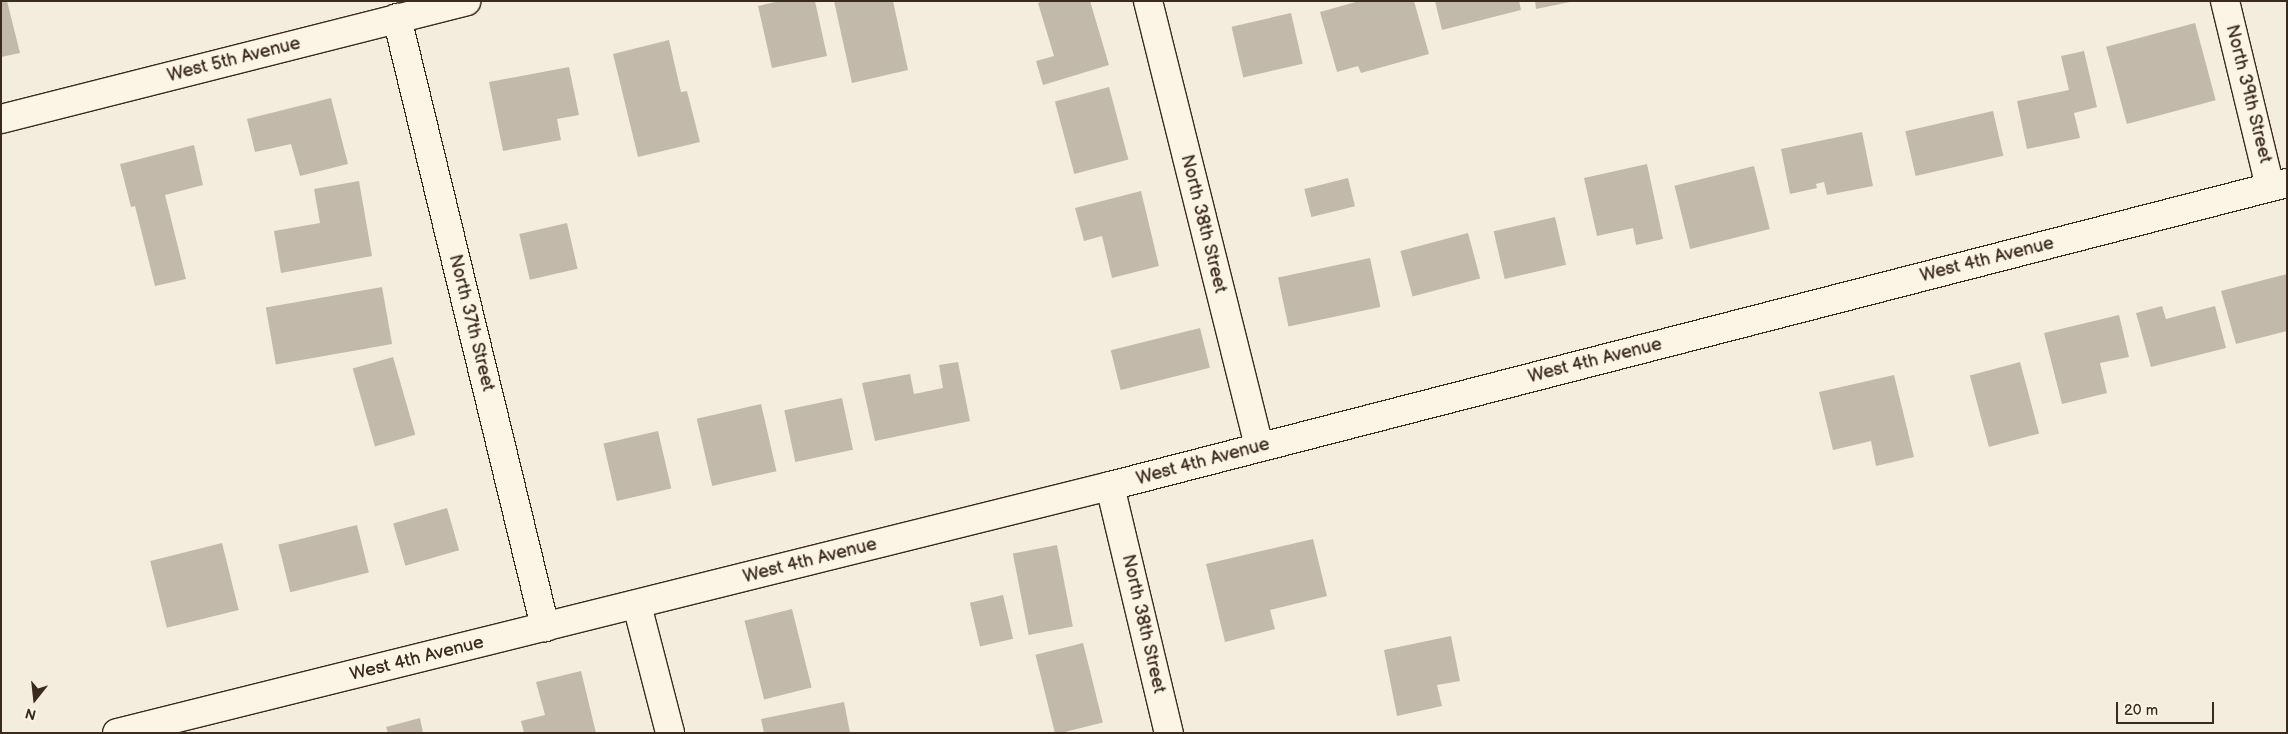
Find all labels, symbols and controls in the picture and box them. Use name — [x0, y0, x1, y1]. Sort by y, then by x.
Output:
street label: North 39th Street — [2220, 22, 2276, 166]
street label: West 5th Avenue — [165, 33, 303, 87]
street label: North 38th Street — [1175, 152, 1231, 296]
street label: West 4th Avenue — [1918, 233, 2056, 287]
street label: North 37th Street — [444, 252, 498, 394]
street label: West 4th Avenue — [1526, 334, 1664, 388]
street label: West 4th Avenue — [1134, 434, 1272, 490]
street label: West 4th Avenue — [741, 534, 879, 588]
street label: North 38th Street — [1116, 552, 1170, 696]
street label: West 4th Avenue — [348, 632, 486, 686]
north arrow — [10, 674, 60, 724]
scale bar — [2118, 692, 2216, 724]
text: 20 m — [2124, 701, 2158, 720]
text: N — [23, 704, 38, 724]

